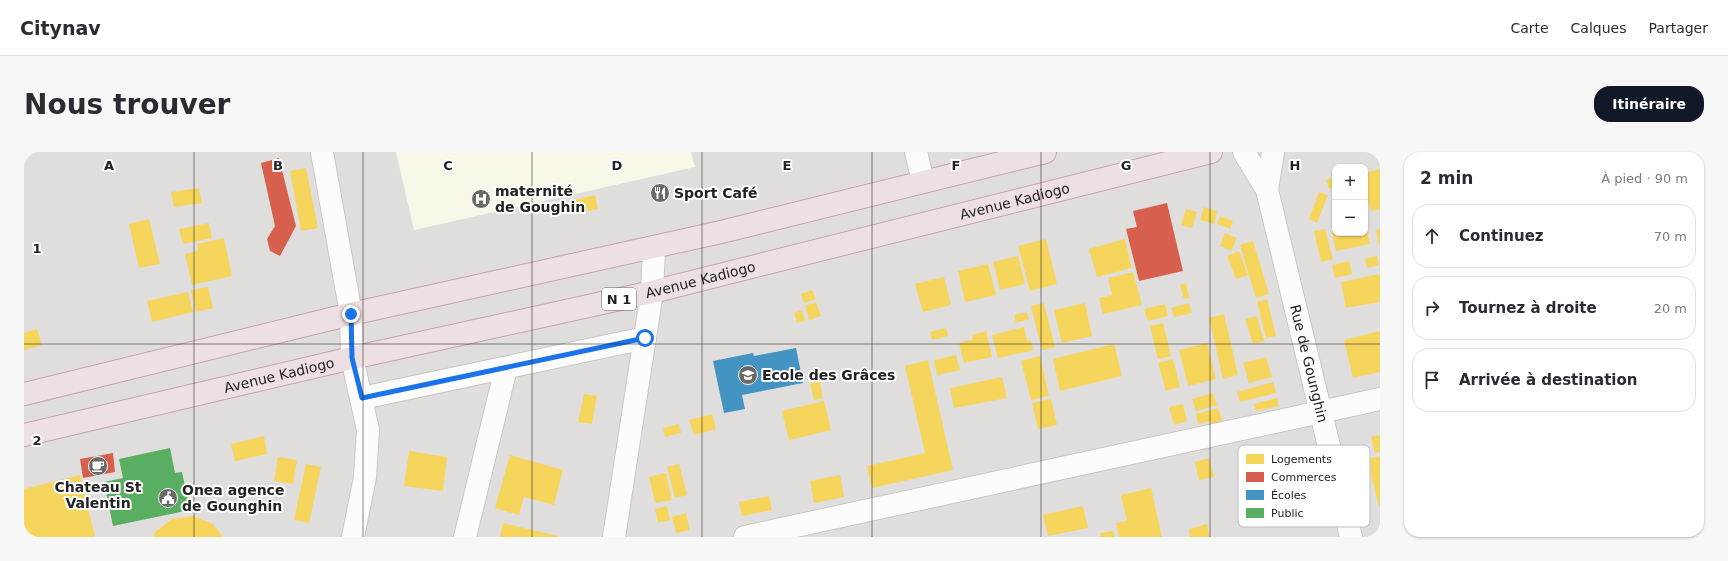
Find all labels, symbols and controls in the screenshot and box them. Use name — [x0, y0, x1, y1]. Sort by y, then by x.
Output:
text: Citynav — [20, 17, 101, 39]
text: Carte — [1510, 20, 1549, 36]
text: Calques — [1571, 20, 1627, 36]
text: Partager — [1649, 20, 1708, 36]
button: Itinéraire — [1594, 86, 1704, 122]
text: Nous trouver — [24, 88, 230, 121]
text: A — [104, 158, 114, 173]
text: B — [273, 158, 283, 173]
text: C — [443, 158, 453, 173]
text: D — [612, 158, 623, 173]
text: E — [783, 158, 791, 173]
text: F — [952, 158, 960, 173]
text: G — [1121, 158, 1131, 173]
text: H — [1290, 158, 1300, 173]
map controls — [1332, 164, 1368, 236]
button: + — [1332, 164, 1368, 200]
text: 2 min — [1420, 168, 1473, 188]
text: À pied · 90 m — [1601, 171, 1688, 186]
street label: Avenue Kadiogo — [958, 180, 1071, 223]
restaurant icon: Sport Café — [649, 182, 671, 204]
place label: maternité de Goughin — [495, 183, 585, 215]
place label: Sport Café — [674, 185, 758, 201]
hospital icon: maternité de Goughin — [470, 188, 492, 210]
button: − — [1332, 200, 1368, 236]
icon: ahead — [1421, 225, 1443, 247]
text: Continuez — [1459, 227, 1544, 245]
text: 70 m — [1654, 229, 1687, 244]
text: 1 — [32, 241, 42, 256]
street label: Avenue Kadiogo — [644, 258, 757, 301]
road number: N 1 — [602, 288, 636, 310]
icon: right — [1421, 297, 1443, 319]
text: Tournez à droite — [1459, 299, 1597, 317]
text: 20 m — [1654, 301, 1687, 316]
street label: Rue de Gounghin — [1287, 303, 1331, 424]
route end — [342, 305, 360, 323]
route start — [636, 329, 654, 347]
street label: Avenue Kadiogo — [222, 354, 336, 396]
school or university icon: Ecole des Grâces — [737, 364, 759, 386]
place label: Ecole des Grâces — [762, 367, 895, 383]
icon: arrive — [1421, 369, 1443, 391]
text: Arrivée à destination — [1459, 371, 1637, 389]
text: 2 — [32, 433, 42, 448]
legend — [1238, 445, 1370, 527]
text: Logements — [1271, 453, 1332, 466]
cafe icon: Chateau St Valentin — [87, 455, 109, 477]
text: Commerces — [1271, 471, 1337, 484]
place label: Chateau St Valentin — [55, 479, 142, 511]
place label: Onea agence de Gounghin — [182, 482, 284, 514]
public building icon: Onea agence de Gounghin — [157, 487, 179, 509]
text: Écoles — [1271, 489, 1307, 502]
text: Public — [1271, 507, 1304, 520]

